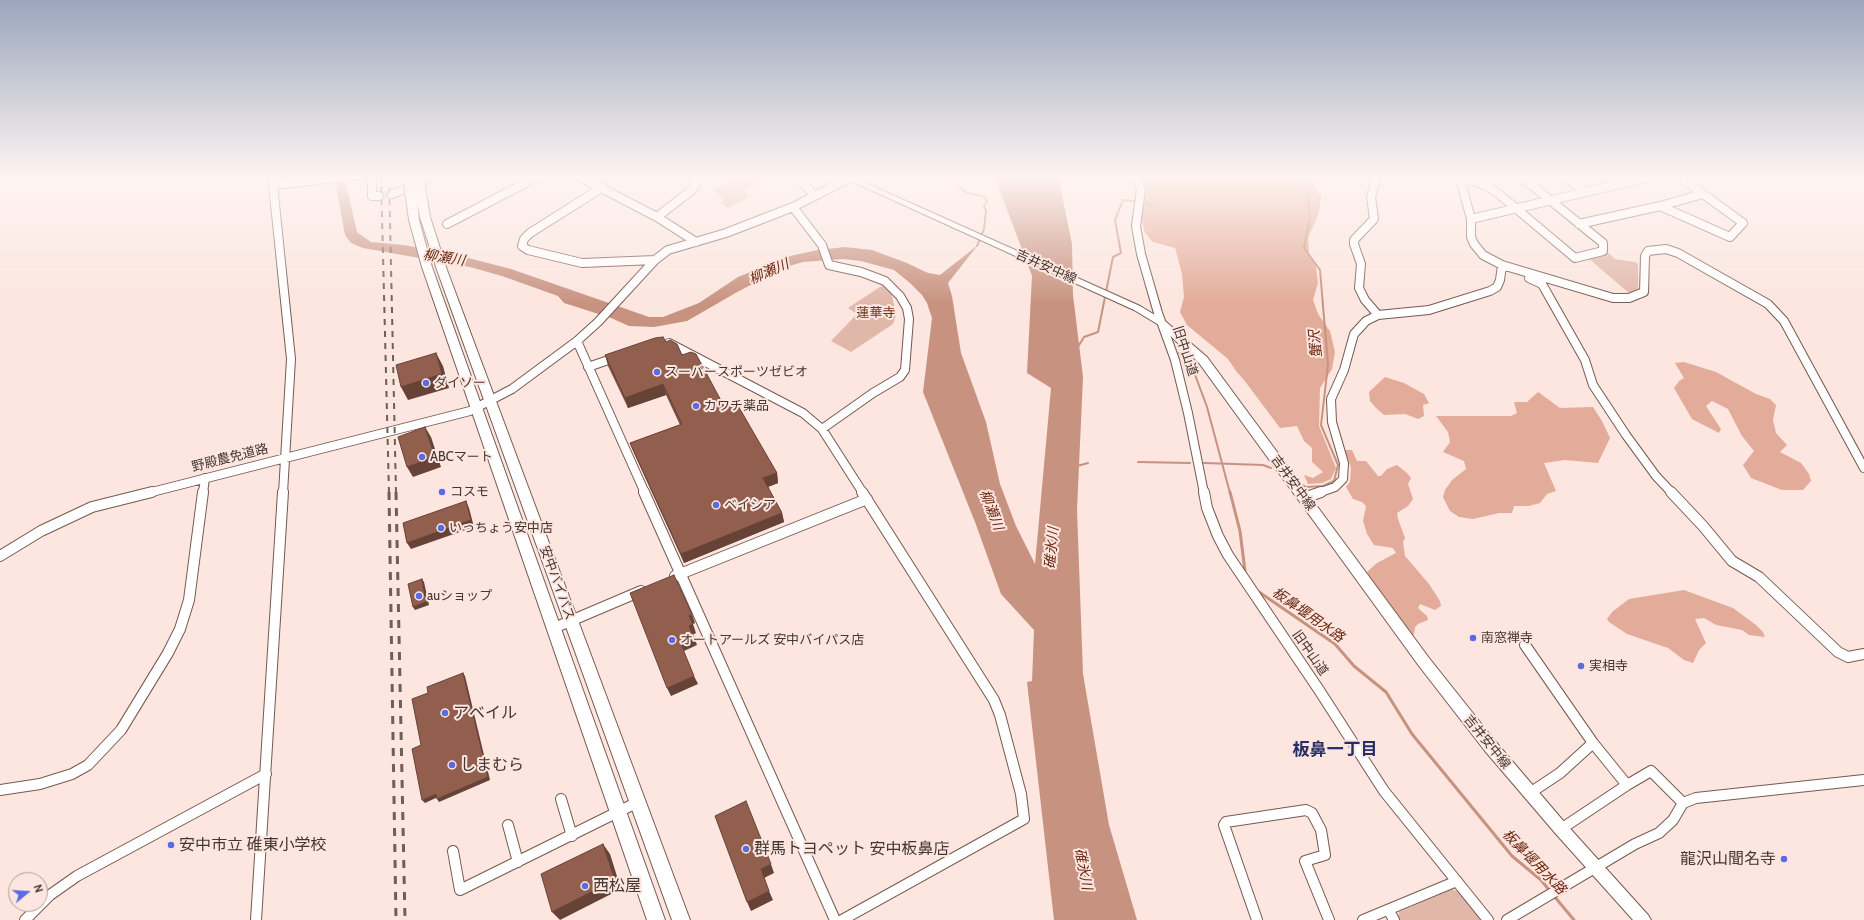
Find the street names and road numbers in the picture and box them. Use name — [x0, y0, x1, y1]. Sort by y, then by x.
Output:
street label: 吉井安中線 — [1013, 247, 1079, 287]
street label: 旧中山道 — [1170, 324, 1200, 378]
street label: 野殿農免道路 — [190, 441, 270, 475]
street label: 吉井安中線 — [1268, 452, 1318, 514]
street label: 安中バイパス — [536, 544, 578, 622]
street label: 旧中山道 — [1289, 627, 1331, 679]
street label: 吉井安中線 — [1460, 712, 1514, 772]

